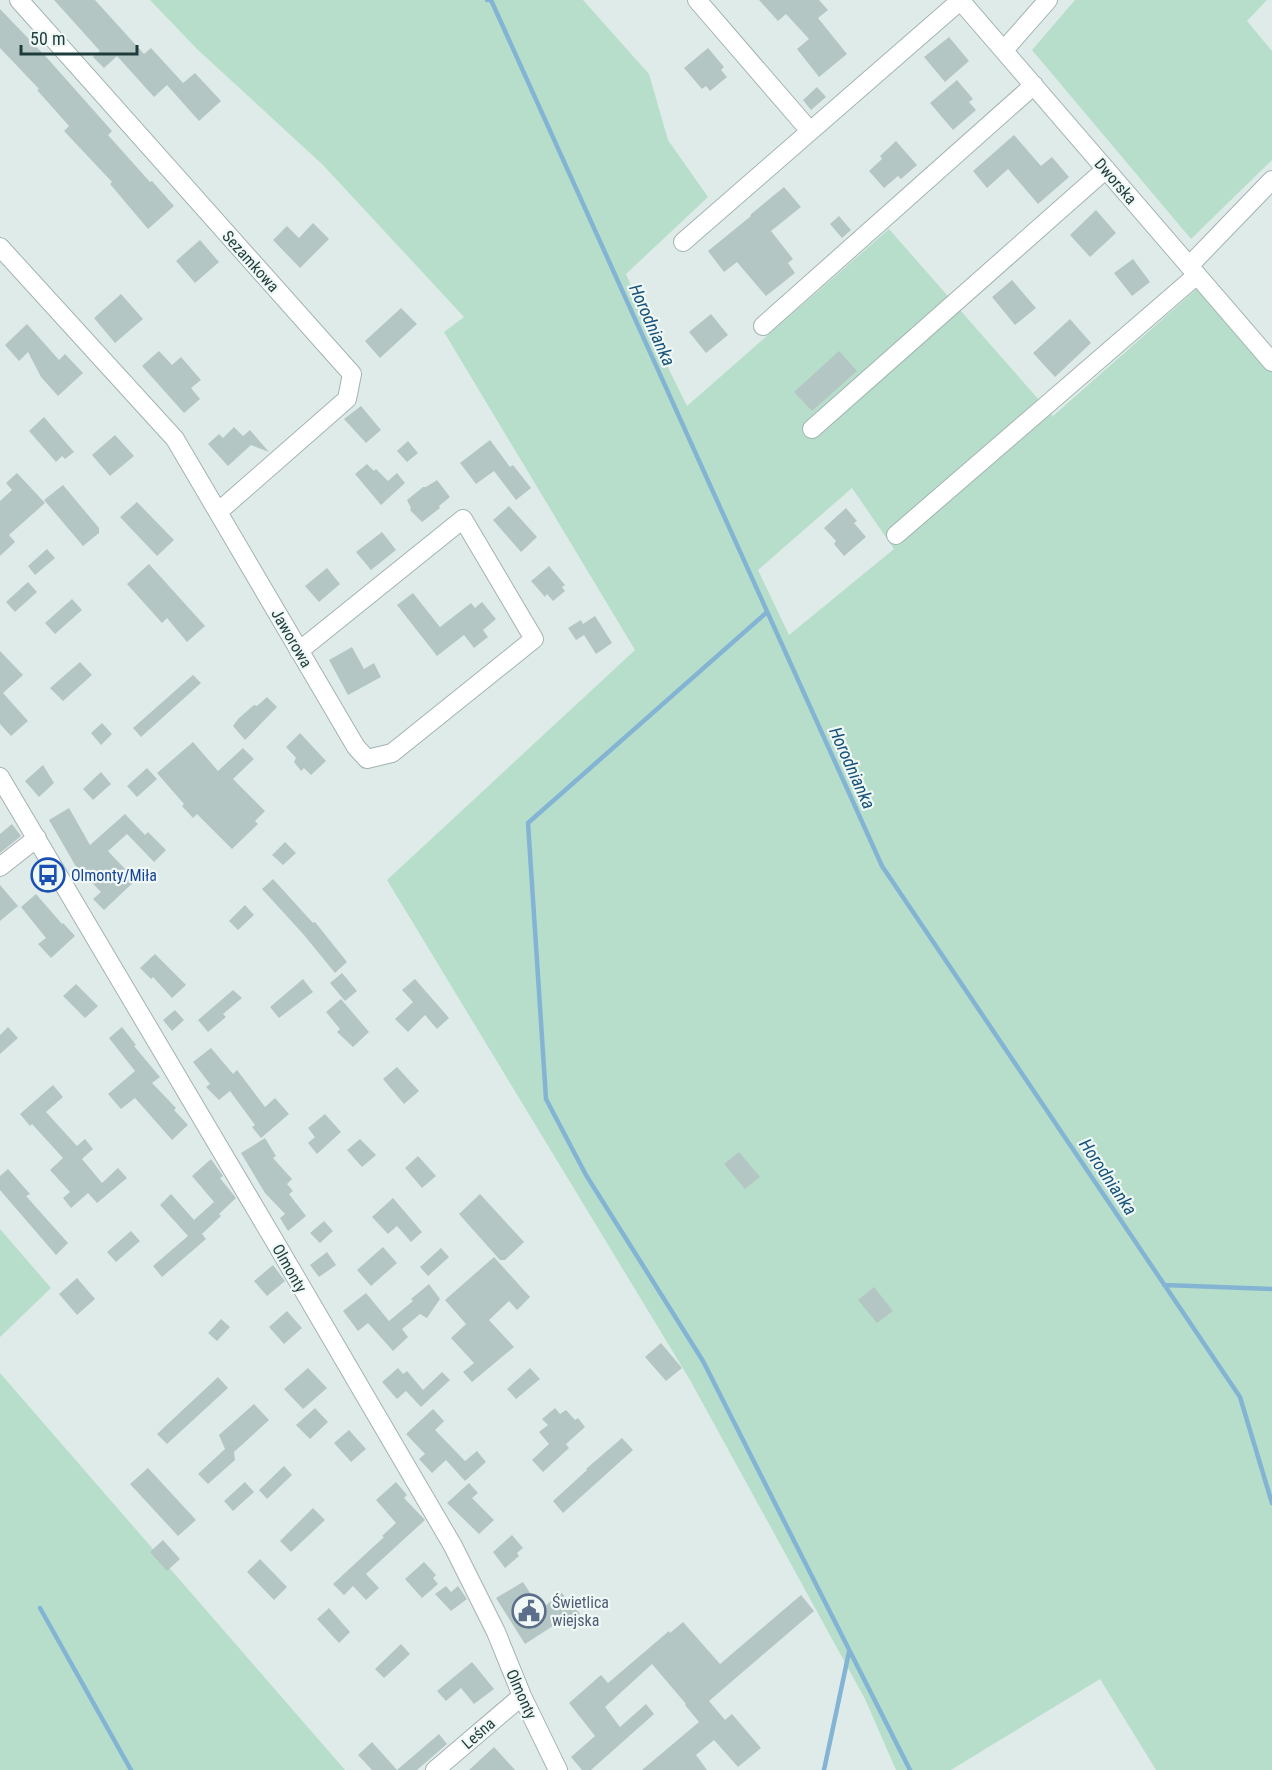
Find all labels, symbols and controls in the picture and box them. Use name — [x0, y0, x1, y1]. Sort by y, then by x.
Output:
scale bar — [21, 18, 136, 56]
text: 50 m — [30, 28, 65, 49]
street label: Dworska — [1091, 154, 1141, 208]
street label: Sezamkowa — [218, 227, 283, 296]
water label: Horodnianka — [625, 280, 680, 369]
street label: Jaworowa — [267, 606, 316, 671]
water label: Horodnianka — [825, 723, 880, 812]
bus stop icon: Olmonty/Miła — [30, 857, 66, 893]
place label: Olmonty/Miła — [71, 866, 157, 885]
water label: Horodnianka — [1075, 1135, 1142, 1219]
street label: Olmonty — [268, 1241, 311, 1296]
public building icon: Świetlica wiejska — [511, 1593, 547, 1629]
place label: Świetlica wiejska — [552, 1593, 609, 1630]
street label: Olmonty — [502, 1666, 541, 1722]
street label: Leśna — [458, 1714, 499, 1753]

